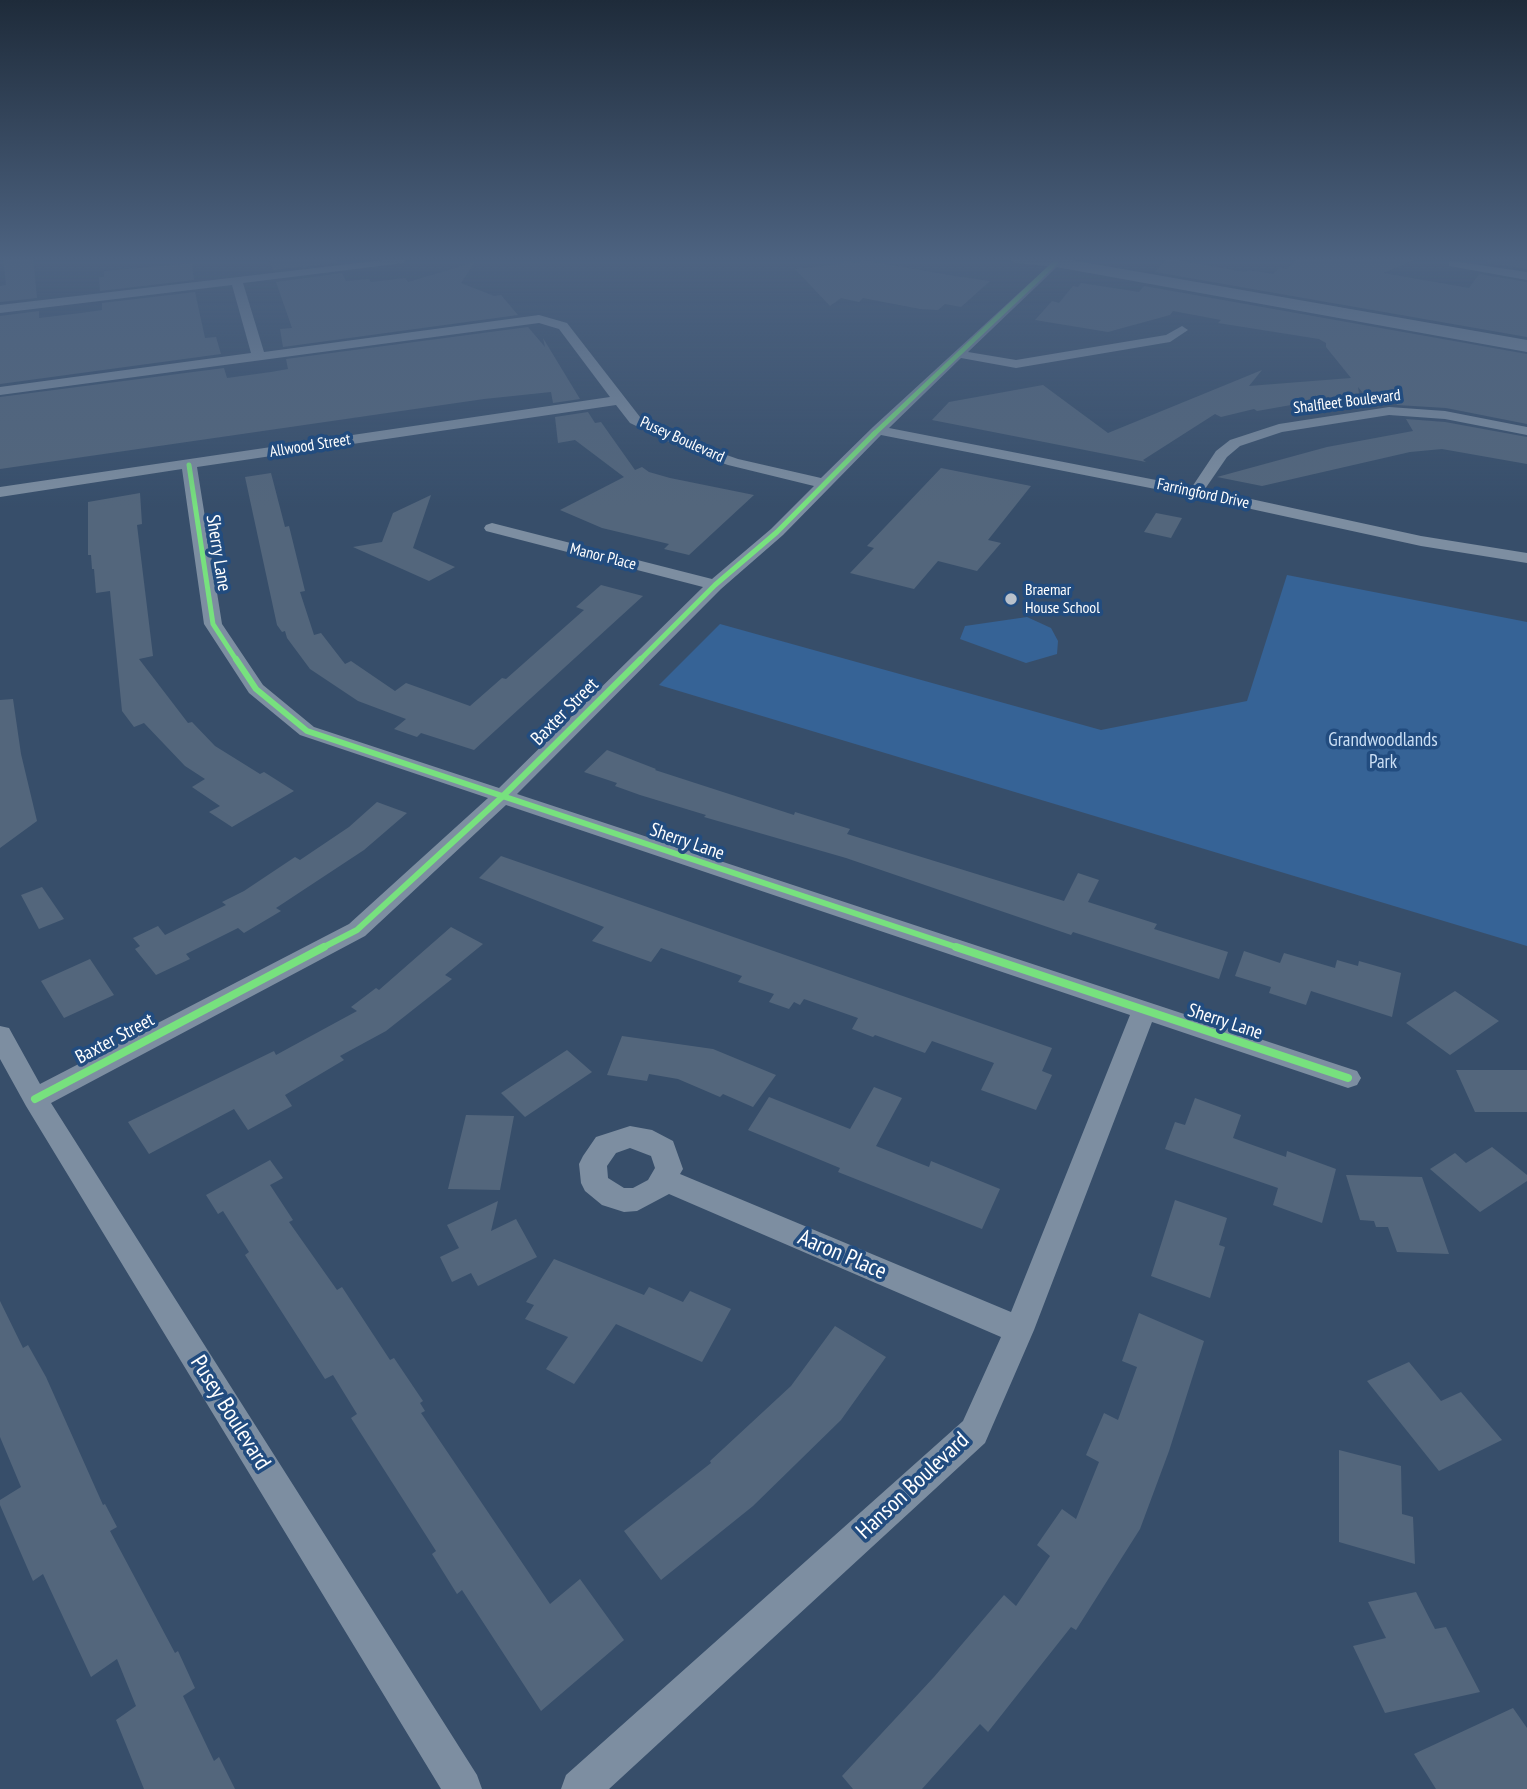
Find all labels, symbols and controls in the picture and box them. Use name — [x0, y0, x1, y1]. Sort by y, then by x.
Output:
street label: Shalfleet Boulevard — [1292, 386, 1402, 418]
street label: Pusey Boulevard — [637, 413, 727, 467]
street label: Allwood Street — [268, 430, 352, 462]
street label: Farringford Drive — [1155, 475, 1251, 513]
street label: Sherry Lane — [201, 513, 235, 593]
street label: Manor Place — [568, 539, 638, 575]
place label: Braemar House School — [1025, 580, 1100, 618]
marker: Braemar House School — [1003, 591, 1019, 607]
street label: Baxter Street — [527, 674, 603, 750]
park label: Grandwoodlands Park — [1328, 730, 1438, 774]
street label: Sherry Lane — [647, 819, 727, 865]
street label: Sherry Lane — [1185, 999, 1265, 1045]
street label: Baxter Street — [72, 1009, 158, 1069]
street label: Aaron Place — [794, 1224, 890, 1286]
street label: Pusey Boulevard — [184, 1351, 276, 1475]
street label: Hanson Boulevard — [851, 1427, 975, 1545]

